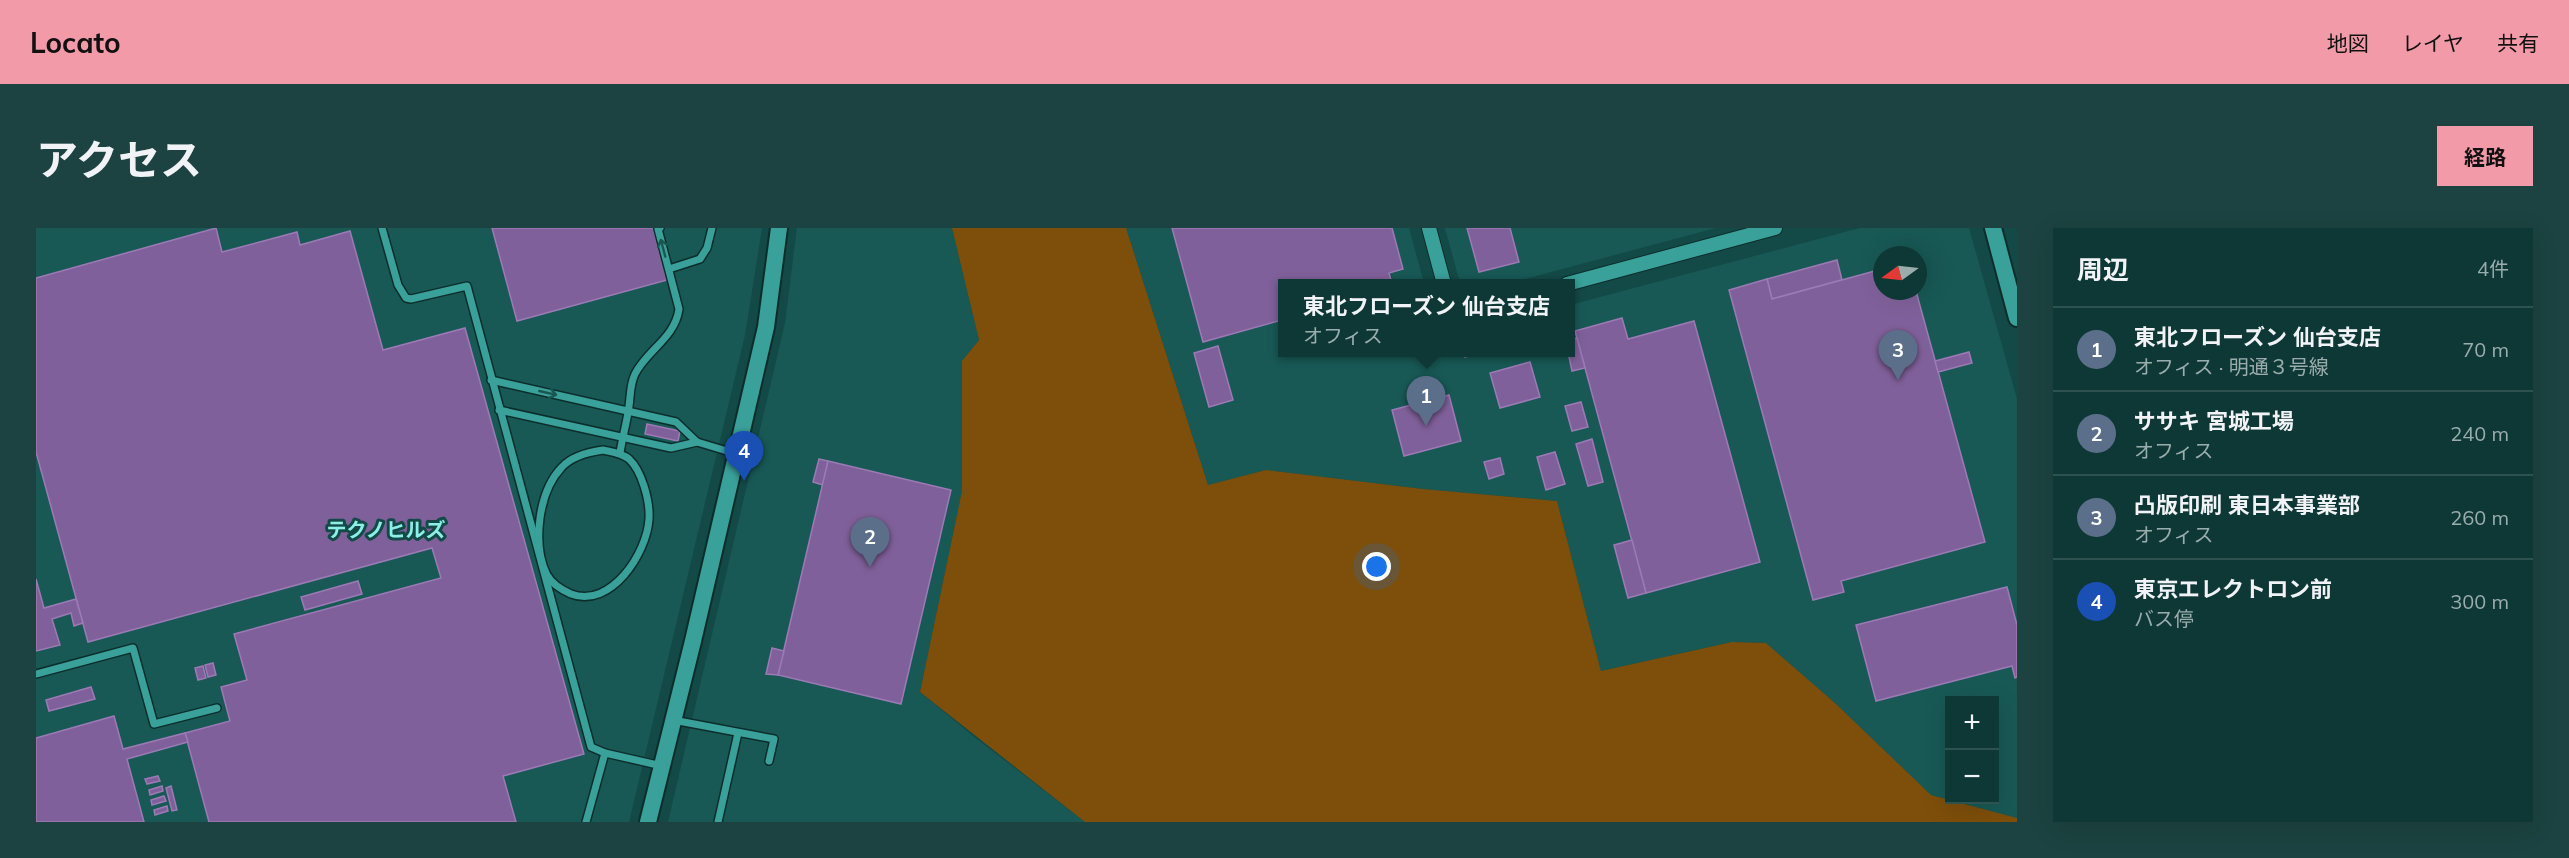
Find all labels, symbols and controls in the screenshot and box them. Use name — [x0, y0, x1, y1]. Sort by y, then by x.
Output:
text: Locato — [30, 25, 121, 60]
text: 地図 — [2327, 30, 2369, 56]
text: レイヤ — [2402, 30, 2464, 56]
text: 共有 — [2497, 30, 2539, 56]
button: 経路 — [2437, 126, 2533, 186]
text: アクセス — [36, 133, 202, 186]
one-way arrow — [657, 239, 669, 258]
north arrow — [1873, 246, 1927, 300]
text: 周辺 — [2077, 253, 2129, 286]
text: 4件 — [2477, 256, 2509, 281]
popup — [1278, 279, 1575, 357]
text: 東北フローズン 仙台支店 — [1303, 292, 1550, 320]
text: オフィス — [1303, 323, 1383, 348]
text: 東北フローズン 仙台支店 — [2134, 323, 2381, 351]
pin: 3 — [1878, 330, 1918, 380]
text: 1 — [2091, 337, 2103, 362]
text: 70 m — [2462, 337, 2509, 362]
text: オフィス · 明通３号線 — [2134, 354, 2329, 379]
pin: 1 — [1406, 376, 1446, 426]
one-way arrow — [538, 388, 557, 399]
text: ササキ 宮城工場 — [2134, 407, 2294, 435]
text: 2 — [2091, 421, 2103, 446]
text: 240 m — [2450, 421, 2509, 446]
pin: 4 — [724, 432, 764, 481]
text: オフィス — [2134, 438, 2214, 463]
text: 凸版印刷 東日本事業部 — [2134, 491, 2360, 519]
text: 3 — [2091, 505, 2103, 530]
text: 260 m — [2450, 505, 2509, 530]
district label: テクノヒルズ — [327, 517, 445, 542]
pin: 2 — [850, 518, 890, 567]
text: オフィス — [2134, 522, 2214, 547]
your location — [1362, 552, 1391, 581]
text: 東京エレクトロン前 — [2134, 575, 2332, 603]
text: 4 — [2091, 589, 2103, 614]
text: 300 m — [2450, 589, 2509, 614]
text: バス停 — [2134, 606, 2194, 631]
map controls — [1945, 696, 1999, 804]
button: + — [1945, 696, 1999, 750]
button: − — [1945, 750, 1999, 804]

